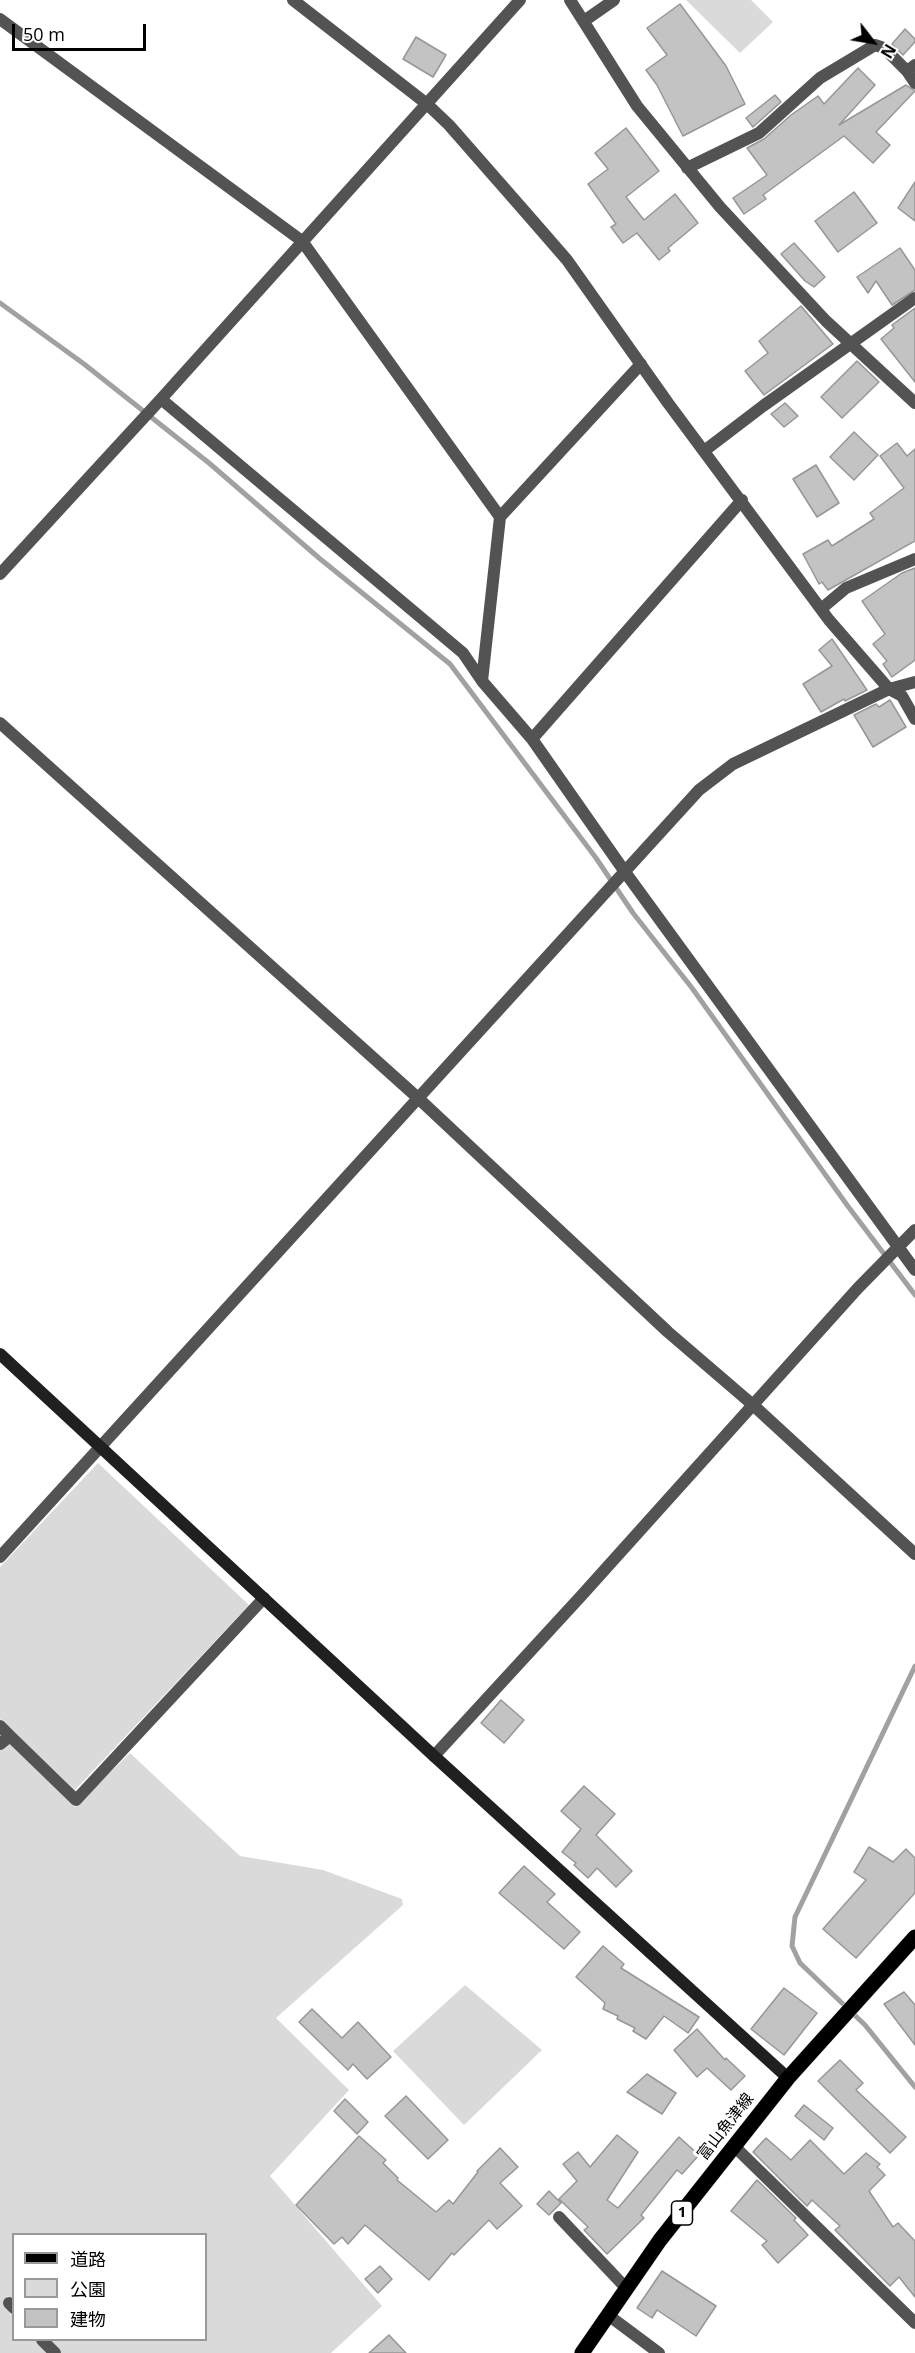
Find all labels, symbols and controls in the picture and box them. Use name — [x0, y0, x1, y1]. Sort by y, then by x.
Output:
scale bar — [15, 12, 148, 50]
north arrow — [843, 12, 903, 72]
text: 50 m — [23, 22, 65, 46]
text: N — [876, 40, 901, 63]
street label: 富山魚津線 — [694, 2090, 758, 2164]
road number: 1 — [672, 2201, 692, 2225]
legend — [12, 2233, 207, 2341]
text: 道路 — [70, 2247, 106, 2271]
text: 公園 — [70, 2277, 106, 2301]
text: 建物 — [70, 2307, 106, 2331]

